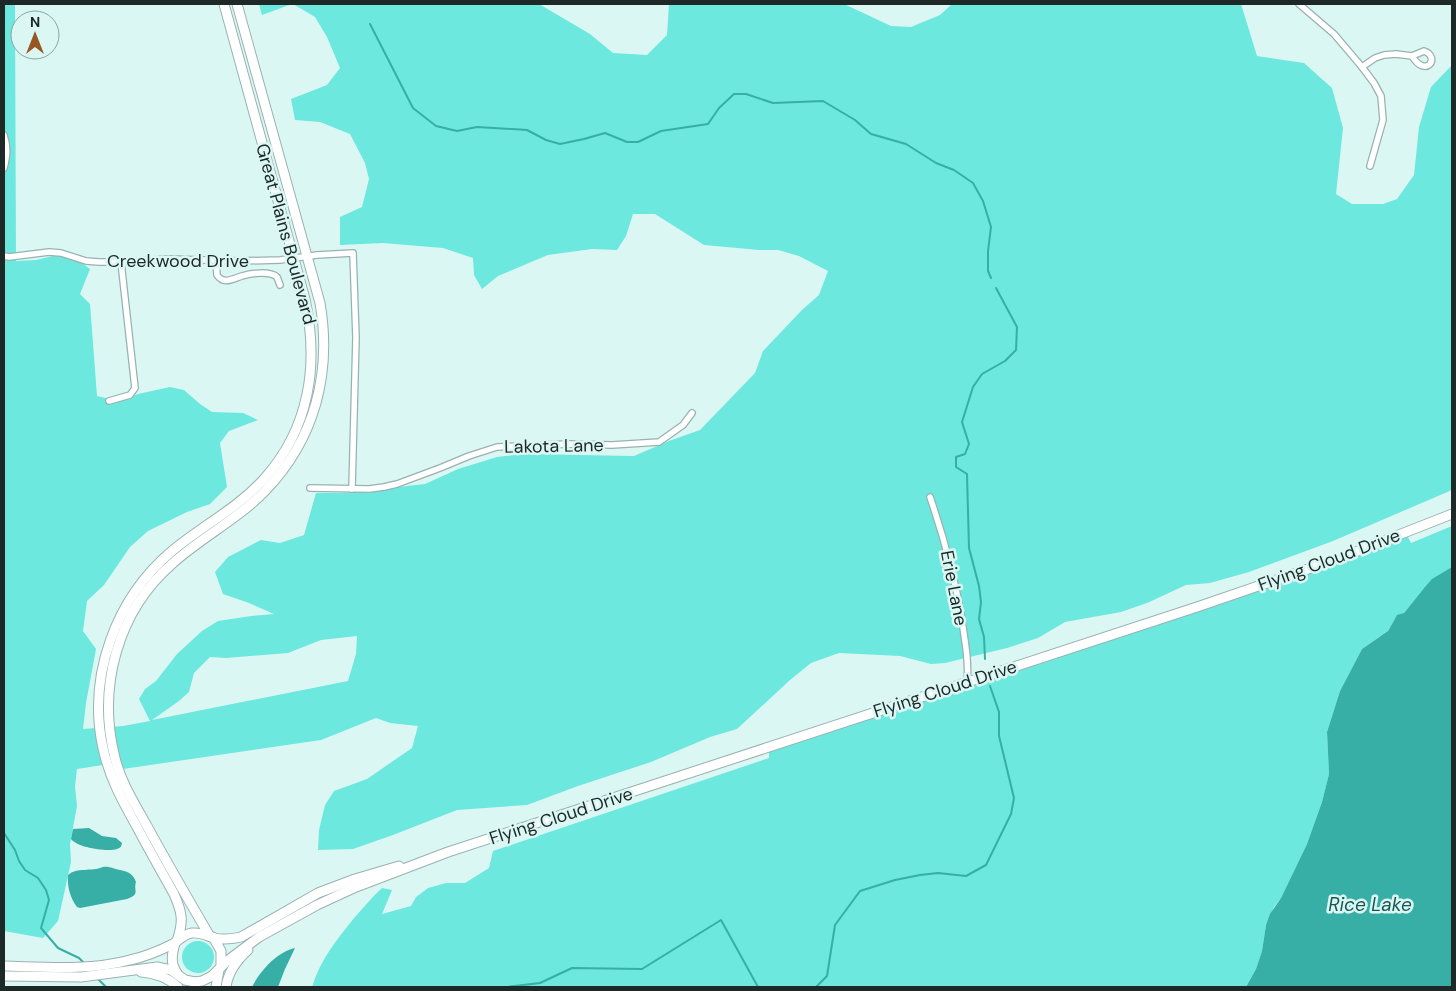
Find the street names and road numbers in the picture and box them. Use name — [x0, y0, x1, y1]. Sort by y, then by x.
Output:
street label: Great Plains Boulevard — [250, 141, 322, 327]
street label: Creekwood Drive — [107, 249, 249, 273]
street label: Lakota Lane — [504, 433, 604, 459]
street label: Flying Cloud Drive — [1255, 523, 1403, 597]
street label: Erie Lane — [935, 548, 973, 628]
street label: Flying Cloud Drive — [870, 654, 1020, 724]
street label: Flying Cloud Drive — [486, 781, 636, 851]

